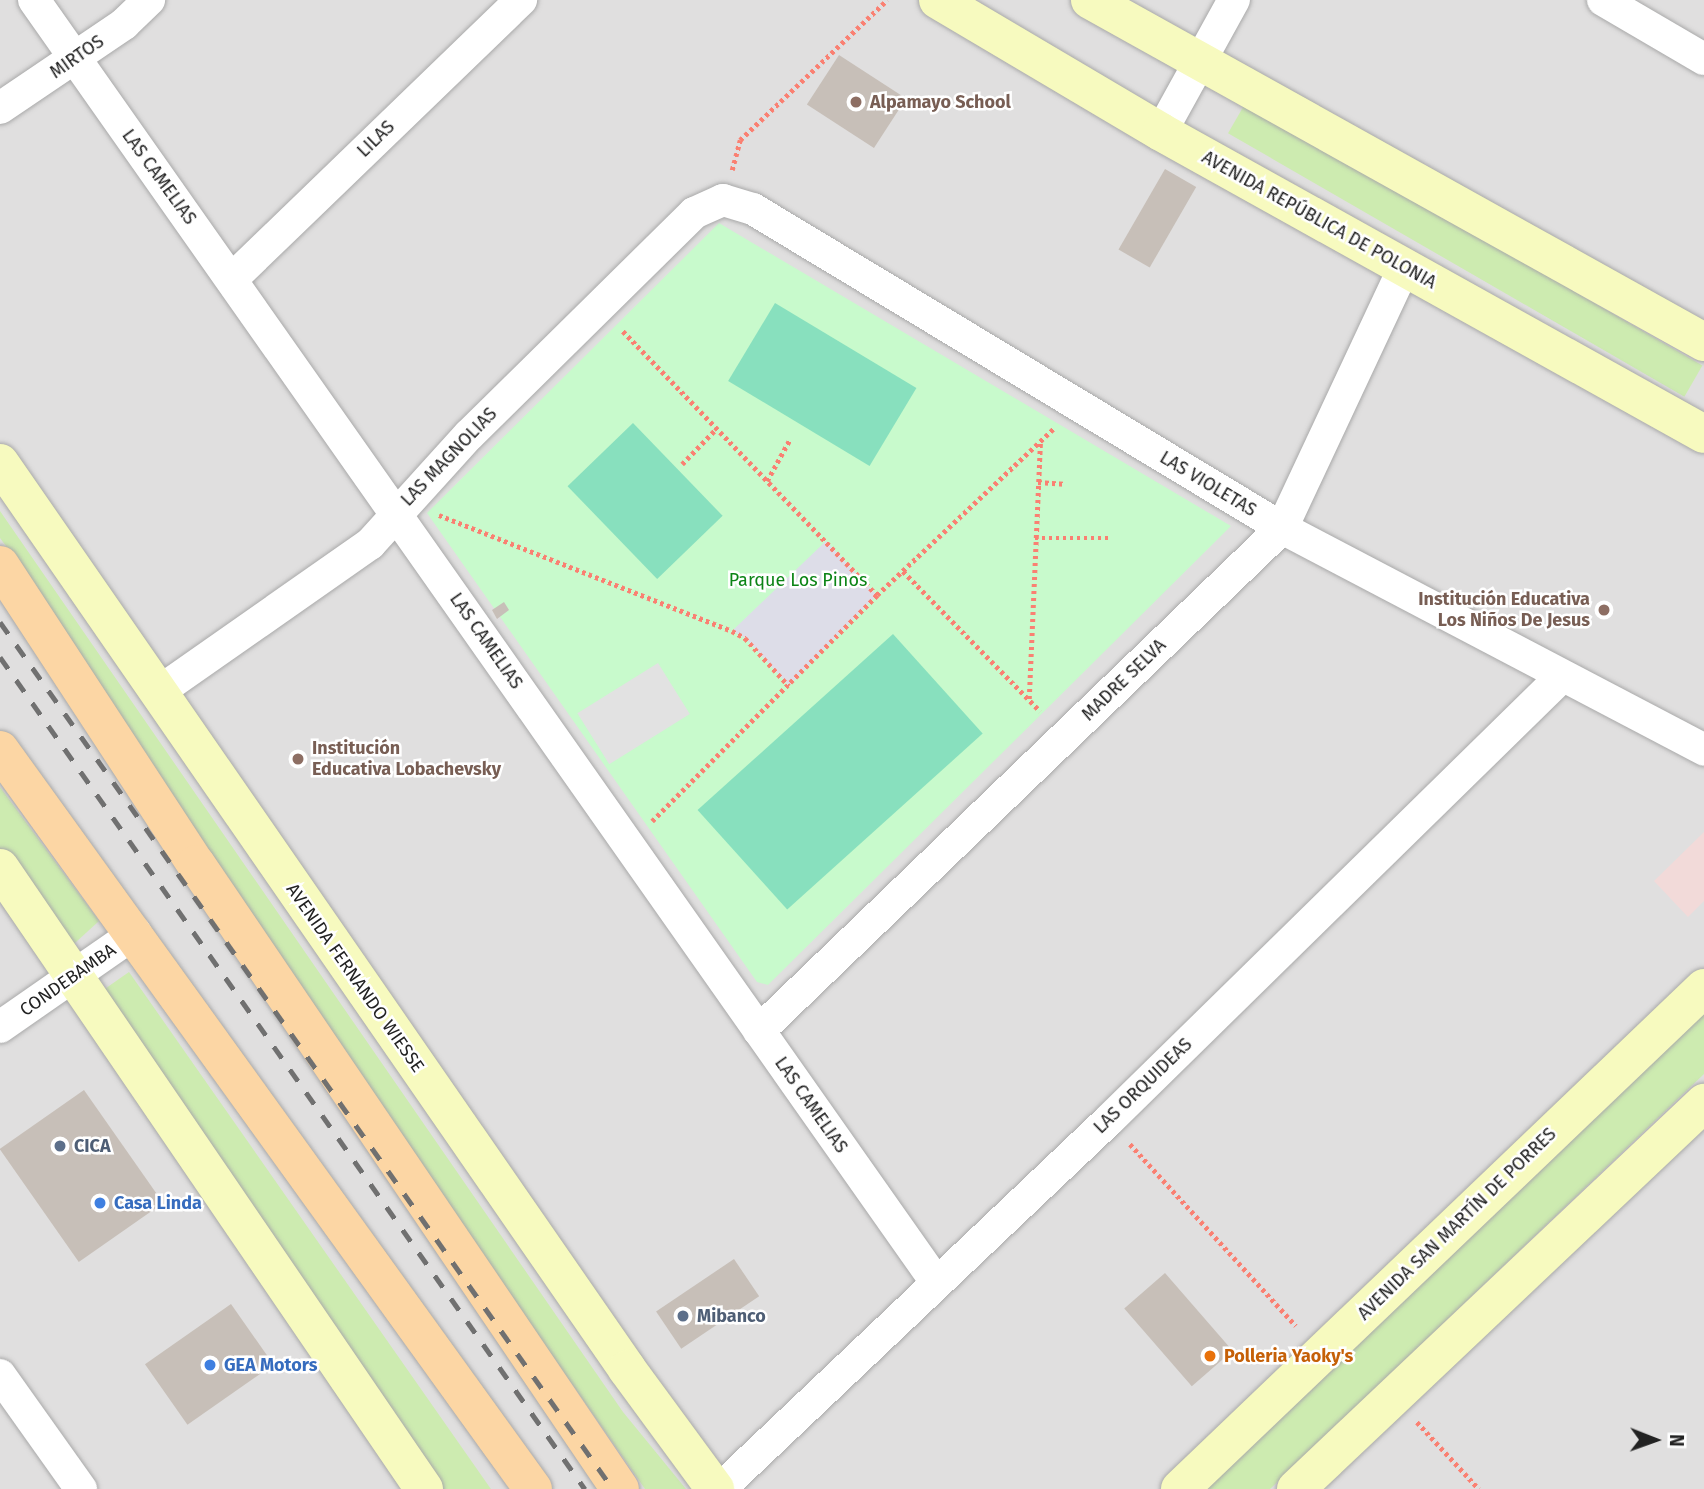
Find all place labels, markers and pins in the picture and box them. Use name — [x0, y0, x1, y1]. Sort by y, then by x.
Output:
place label: Alpamayo School — [870, 91, 1011, 113]
marker: Alpamayo School — [848, 94, 864, 110]
place label: Institución Educativa Los Niños De Jesus — [1418, 589, 1590, 632]
marker: Institución Educativa Los Niños De Jesus — [1596, 602, 1612, 618]
place label: Institución Educativa Lobachevsky — [312, 738, 501, 780]
marker: Institución Educativa Lobachevsky — [290, 751, 306, 767]
place label: CICA — [74, 1135, 111, 1157]
marker: CICA — [52, 1138, 68, 1154]
place label: Casa Linda — [114, 1192, 202, 1214]
marker: Casa Linda — [92, 1195, 108, 1211]
place label: Mibanco — [697, 1305, 766, 1327]
marker: Mibanco — [675, 1308, 691, 1324]
place label: Polleria Yaoky's — [1224, 1345, 1353, 1367]
marker: Polleria Yaoky's — [1202, 1348, 1218, 1364]
place label: GEA Motors — [224, 1354, 317, 1376]
marker: GEA Motors — [202, 1357, 218, 1373]

